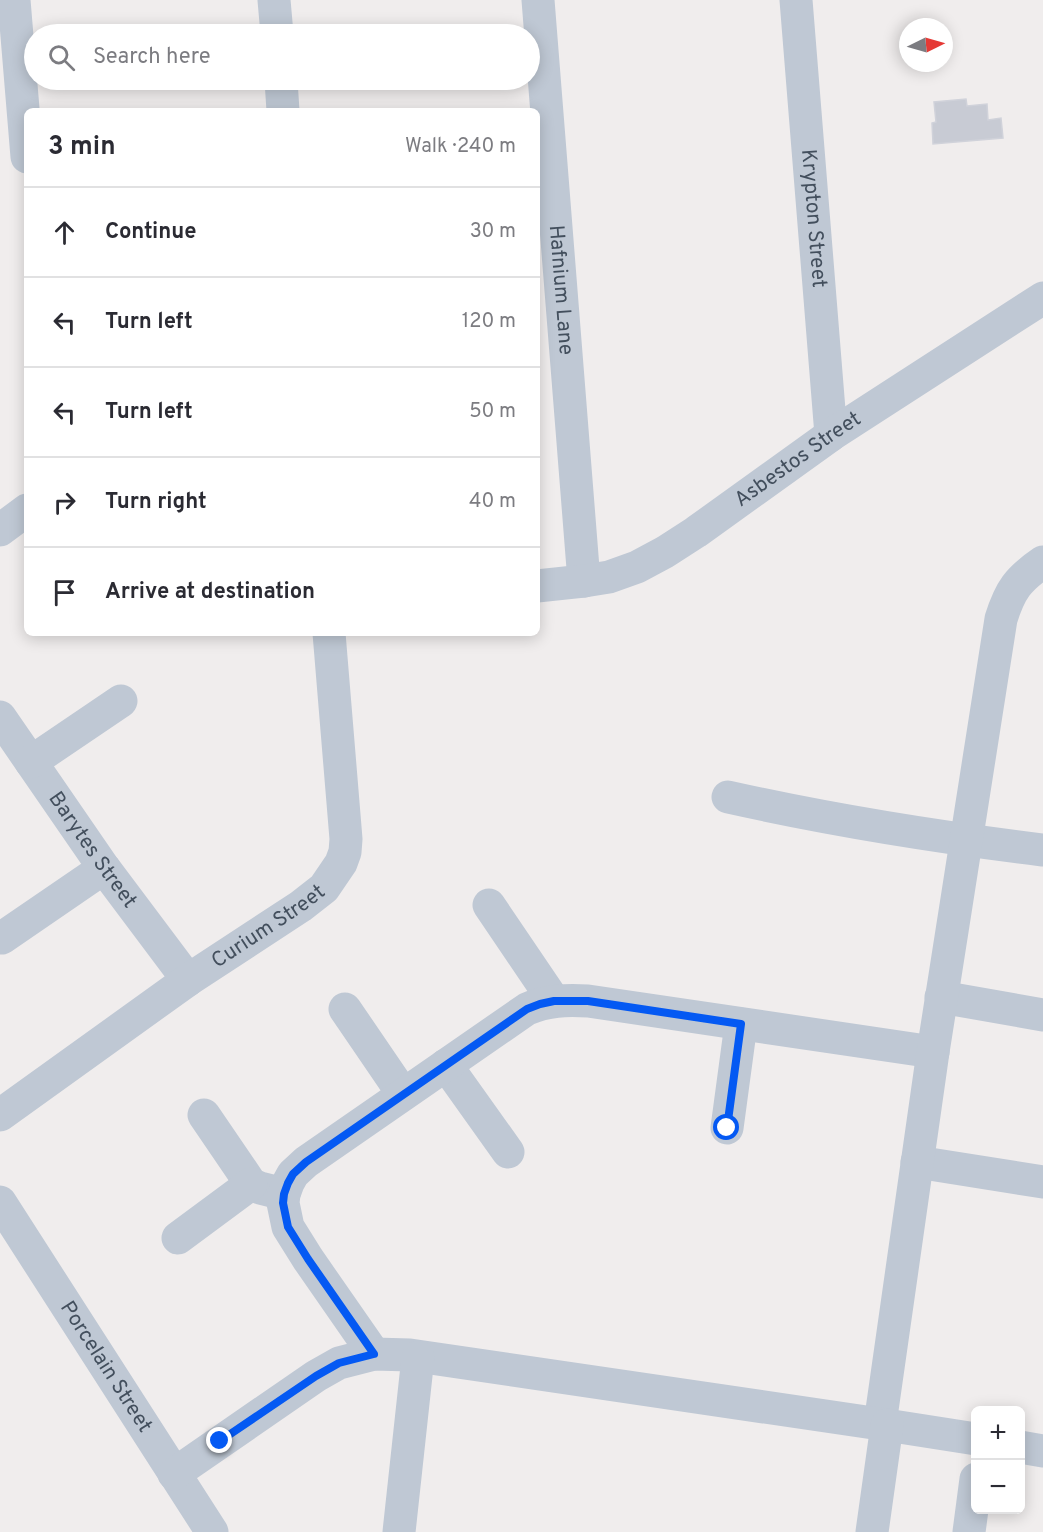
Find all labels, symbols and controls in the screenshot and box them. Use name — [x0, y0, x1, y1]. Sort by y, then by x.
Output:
north arrow — [899, 18, 953, 72]
search box — [24, 24, 540, 90]
icon: search — [45, 41, 78, 74]
text: Search here — [93, 44, 211, 71]
text: 3 min — [48, 131, 116, 164]
text: Walk · 240 m — [405, 134, 516, 160]
street label: Krypton Street — [795, 148, 833, 289]
icon: ahead — [48, 216, 81, 249]
text: Continue — [105, 219, 196, 246]
text: 30 m — [470, 219, 516, 245]
street label: Hafnium Lane — [542, 224, 580, 356]
icon: left — [48, 306, 81, 339]
text: Turn left — [105, 309, 193, 336]
text: 120 m — [462, 309, 516, 335]
icon: left — [48, 396, 81, 429]
text: Turn left — [105, 399, 193, 426]
text: 50 m — [469, 399, 516, 425]
street label: Asbestos Street — [729, 406, 866, 513]
icon: right — [48, 486, 81, 519]
text: Turn right — [105, 489, 207, 516]
text: 40 m — [469, 489, 516, 515]
icon: arrive — [48, 576, 81, 609]
text: Arrive at destination — [105, 579, 315, 606]
street label: Barytes Street — [42, 787, 143, 914]
street label: Curium Street — [206, 879, 331, 974]
route start — [713, 1114, 739, 1140]
street label: Porcelain Street — [54, 1296, 158, 1438]
map controls — [971, 1406, 1025, 1514]
button: + — [971, 1406, 1025, 1460]
route end — [206, 1427, 232, 1453]
button: − — [971, 1460, 1025, 1514]

